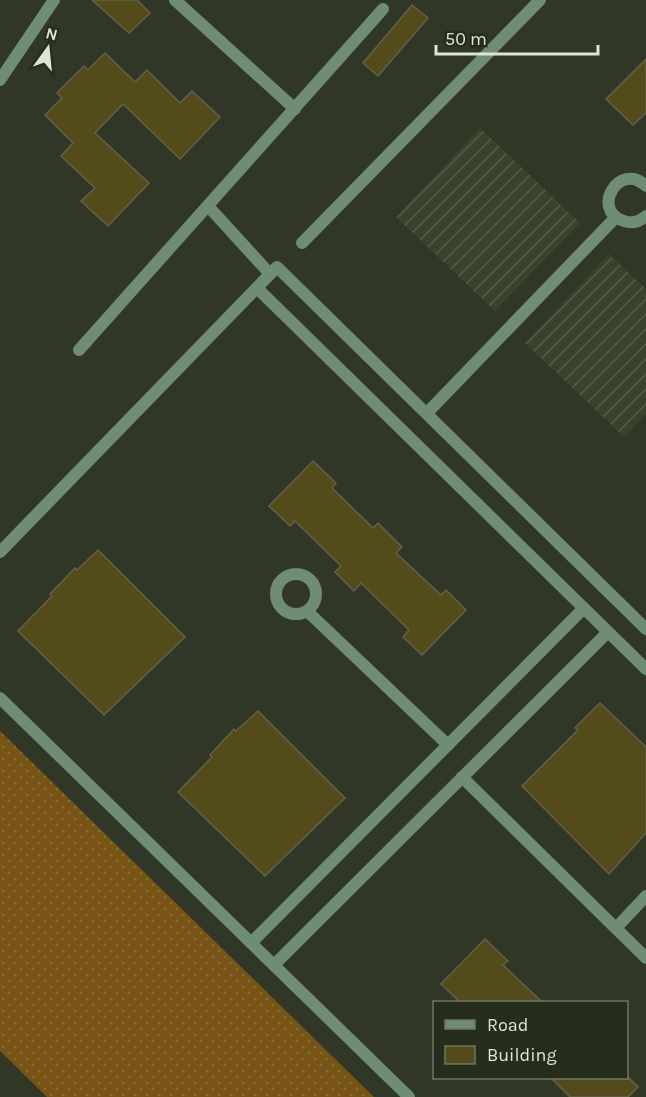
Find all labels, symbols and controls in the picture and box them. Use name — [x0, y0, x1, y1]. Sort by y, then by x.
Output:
north arrow — [18, 18, 78, 78]
scale bar — [436, 18, 598, 56]
text: N — [44, 23, 60, 45]
text: 50 m — [445, 28, 487, 50]
legend — [433, 1001, 628, 1079]
text: Road — [487, 1014, 528, 1036]
text: Building — [487, 1044, 557, 1066]

